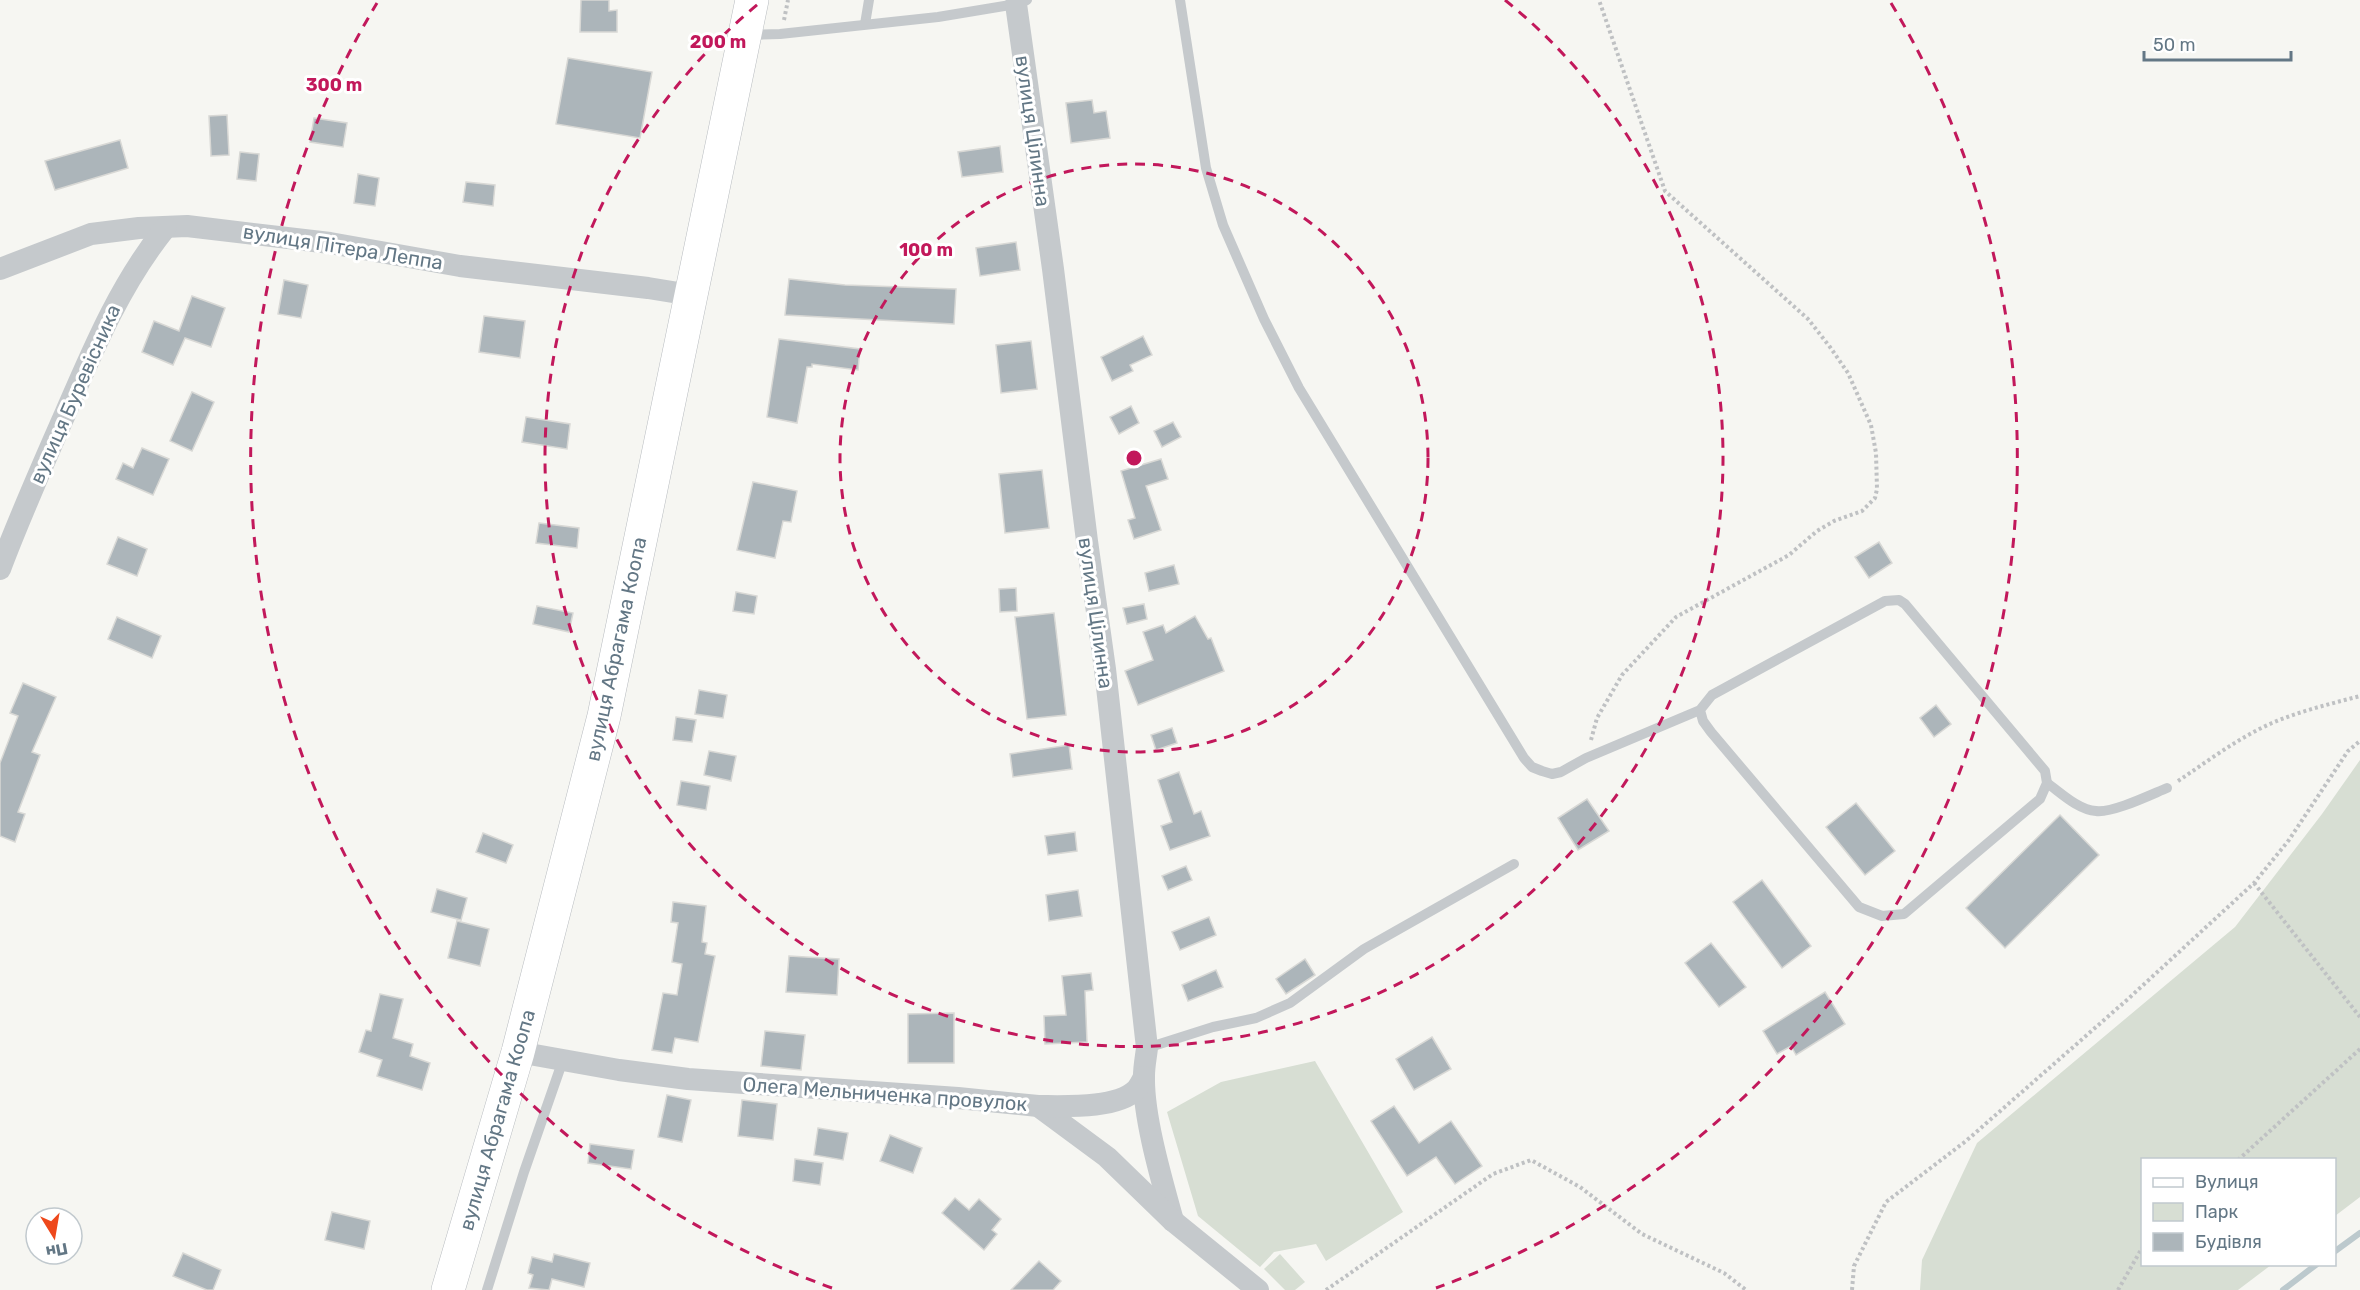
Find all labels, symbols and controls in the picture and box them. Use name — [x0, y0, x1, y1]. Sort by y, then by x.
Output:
scale bar — [2144, 24, 2291, 62]
text: 200 m — [690, 31, 746, 53]
text: 50 m — [2153, 34, 2196, 56]
street label: вулиця Цілинна — [1011, 54, 1055, 208]
text: 300 m — [306, 74, 362, 96]
street label: вулиця Пітера Леппа — [241, 219, 445, 275]
text: 100 m — [899, 239, 953, 261]
street label: вулиця Буревісника — [25, 301, 125, 487]
centre of rings — [1124, 448, 1144, 468]
street label: вулиця Абрагама Коопа — [580, 535, 652, 763]
street label: вулиця Цілинна — [1074, 536, 1118, 690]
street label: вулиця Абрагама Коопа — [454, 1007, 540, 1233]
street label: Олега Мельниченка провулок — [742, 1072, 1028, 1116]
legend — [2141, 1158, 2336, 1266]
text: Вулиця — [2195, 1171, 2259, 1193]
text: Парк — [2195, 1201, 2239, 1223]
north arrow — [24, 1206, 84, 1266]
text: Будівля — [2195, 1231, 2262, 1253]
text: Пн — [44, 1239, 69, 1262]

